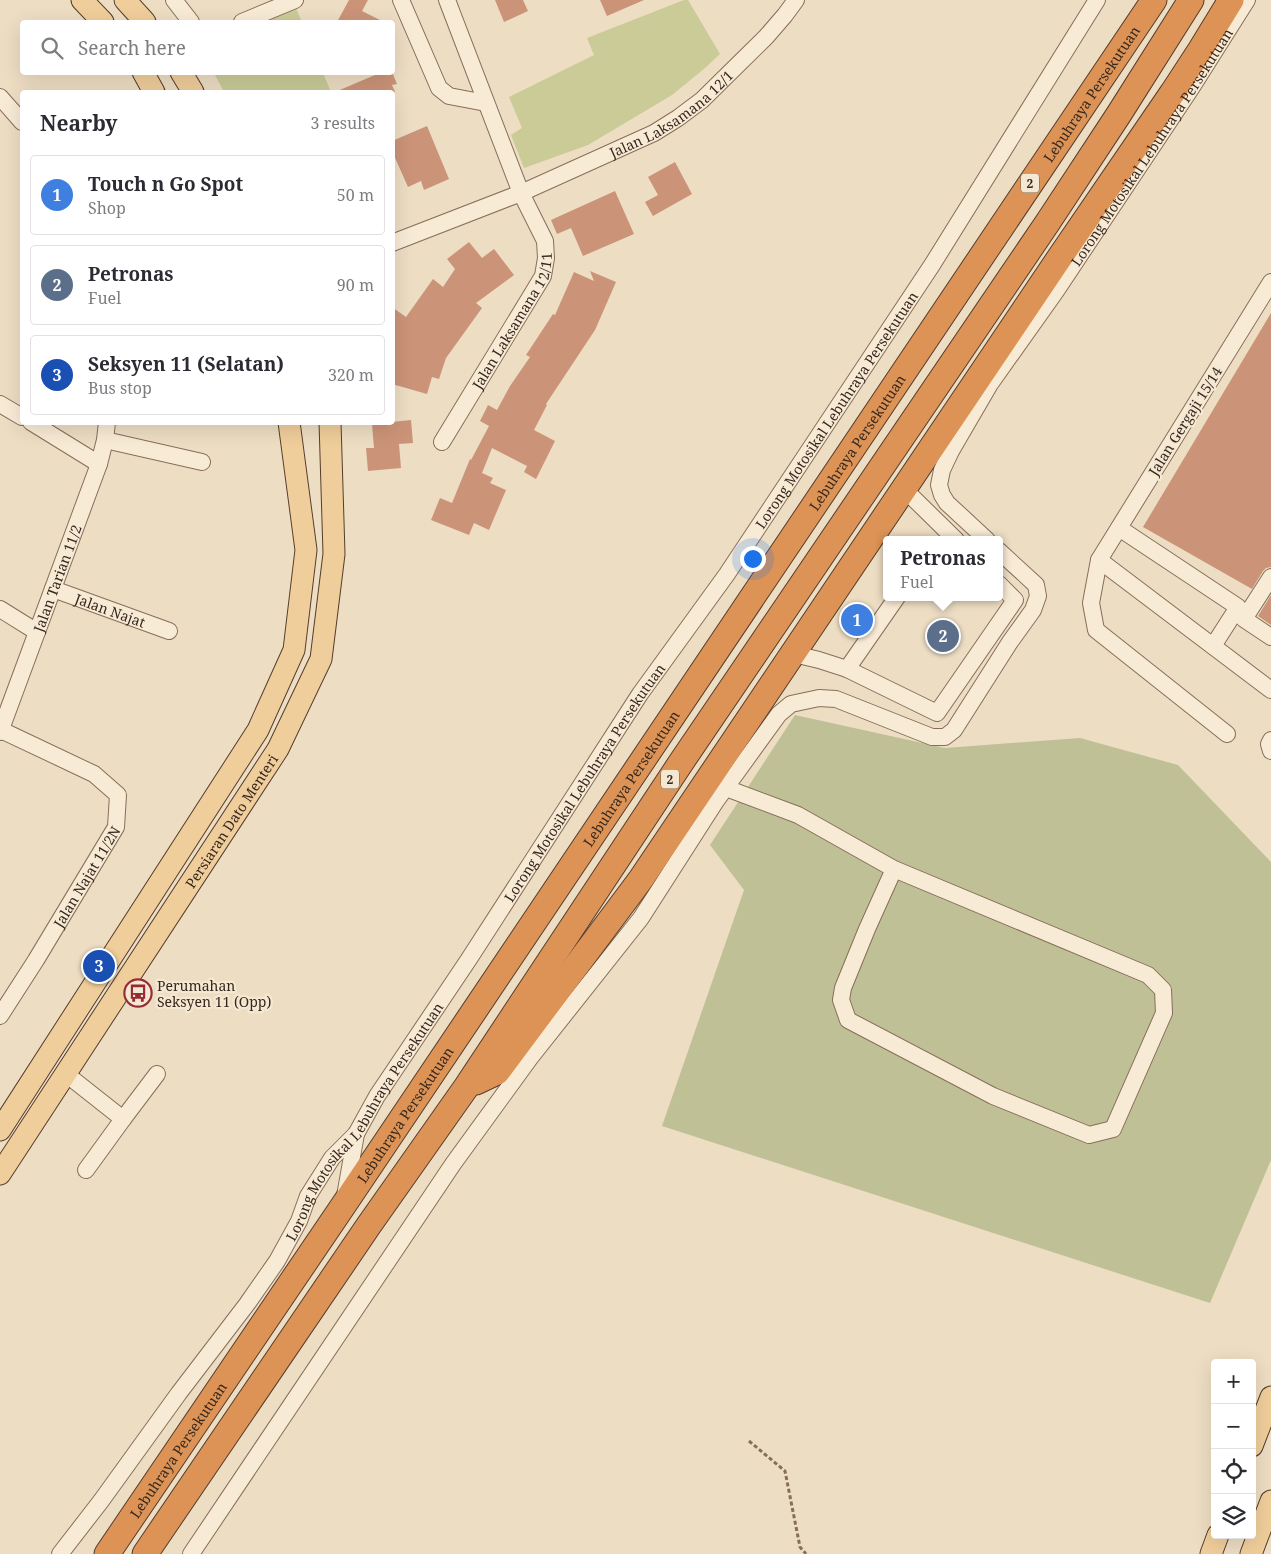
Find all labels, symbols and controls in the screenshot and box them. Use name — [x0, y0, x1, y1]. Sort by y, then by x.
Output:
search box — [20, 20, 395, 75]
street label: Lebuhraya Persekutuan — [1038, 22, 1144, 165]
street label: Lorong Motosikal Lebuhraya Persekutuan — [1066, 24, 1236, 269]
icon: search — [38, 34, 66, 62]
text: Search here — [78, 35, 186, 61]
street label: Jalan Laksamana 12/1 — [605, 66, 737, 162]
text: Nearby — [40, 109, 118, 137]
text: 3 results — [311, 112, 375, 134]
text: Touch n Go Spot — [88, 171, 243, 197]
road number: 2 — [1021, 174, 1039, 192]
text: 1 — [52, 184, 62, 206]
text: 50 m — [337, 184, 374, 206]
text: Shop — [88, 197, 126, 219]
street label: Jalan Laksamana 12/11 — [467, 252, 556, 393]
text: Petronas — [88, 261, 174, 287]
text: 2 — [52, 274, 62, 296]
text: 90 m — [337, 274, 374, 296]
text: Fuel — [88, 287, 121, 309]
street label: Lorong Motosikal Lebuhraya Persekutuan — [751, 289, 921, 531]
text: Seksyen 11 (Selatan) — [88, 351, 284, 377]
street label: Jalan Gergaji 15/14 — [1143, 363, 1226, 480]
text: 3 — [52, 364, 62, 386]
text: 320 m — [328, 364, 374, 386]
street label: Lebuhraya Persekutuan — [804, 370, 908, 512]
text: Bus stop — [88, 377, 152, 399]
street label: Jalan Tarian 11/2 — [28, 522, 85, 635]
popup — [883, 536, 1003, 601]
text: Petronas — [900, 545, 986, 571]
your location — [740, 546, 766, 572]
text: Fuel — [900, 571, 933, 593]
street label: Jalan Najat — [72, 588, 148, 631]
pin: 1 — [841, 601, 873, 639]
pin: 2 — [927, 617, 959, 655]
street label: Lorong Motosikal Lebuhraya Persekutuan — [499, 659, 669, 905]
street label: Lebuhraya Persekutuan — [578, 706, 683, 850]
street label: Persiaran Dato Menteri — [180, 750, 282, 891]
road number: 2 — [661, 770, 679, 789]
street label: Jalan Najat 11/2N — [48, 822, 124, 932]
pin: 3 — [83, 947, 115, 985]
place label: Perumahan Seksyen 11 (Opp) — [157, 976, 271, 1011]
bus stop icon: Perumahan Seksyen 11 (Opp) — [123, 978, 153, 1008]
street label: Lorong Motosikal Lebuhraya Persekutuan — [281, 998, 447, 1244]
street label: Lebuhraya Persekutuan — [352, 1042, 457, 1186]
map controls — [1211, 1359, 1256, 1539]
button: + — [1211, 1359, 1256, 1404]
street label: Lebuhraya Persekutuan — [125, 1378, 231, 1521]
button: − — [1211, 1404, 1256, 1449]
button: locate — [1211, 1449, 1256, 1494]
button: layers — [1211, 1494, 1256, 1539]

